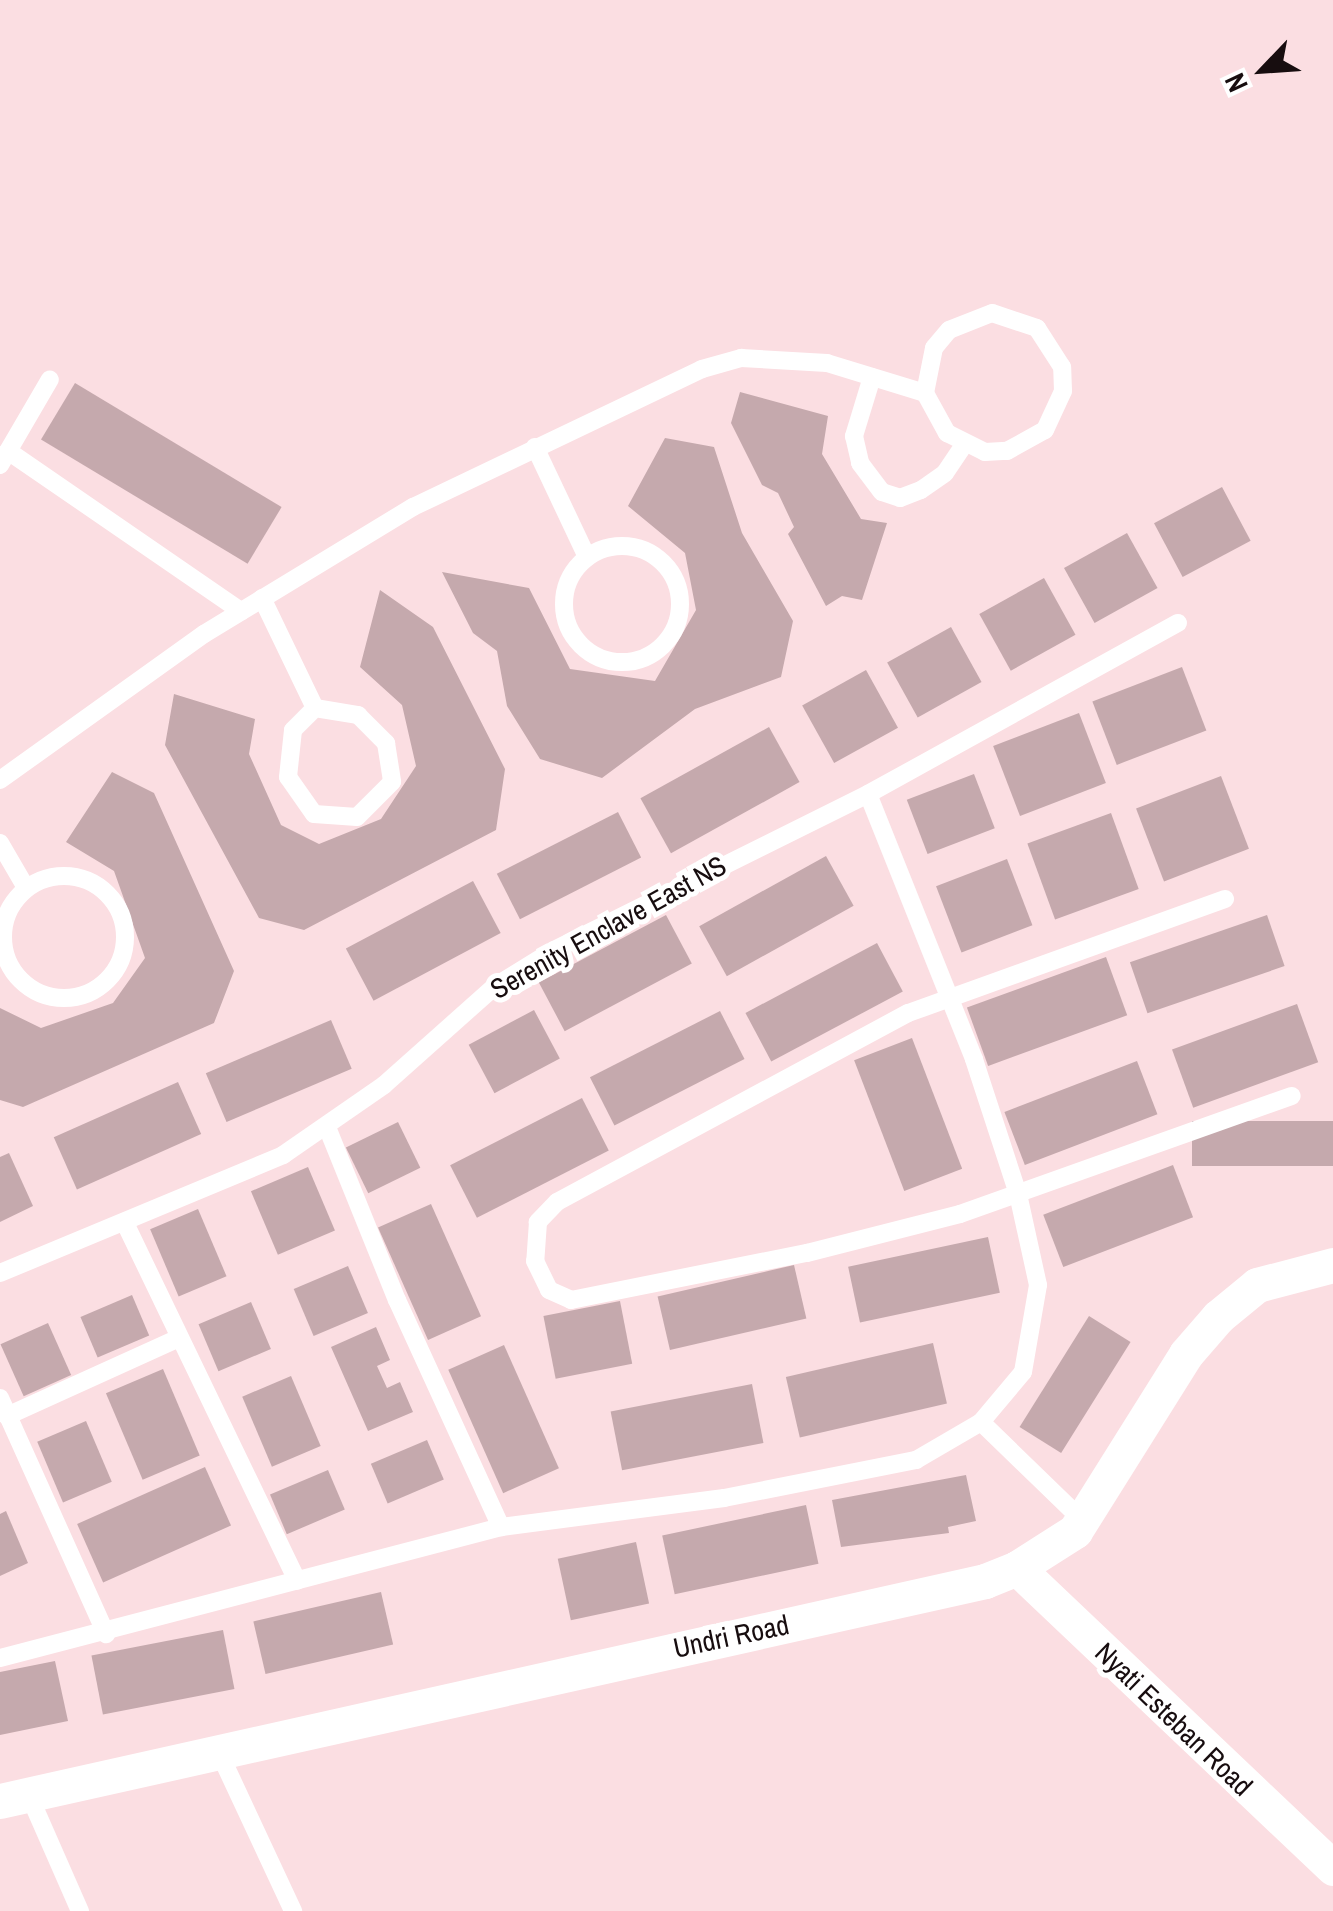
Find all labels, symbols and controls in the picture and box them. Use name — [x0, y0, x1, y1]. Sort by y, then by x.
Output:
north arrow — [1213, 20, 1313, 120]
text: N — [1215, 67, 1257, 98]
street label: Serenity Enclave East NS — [484, 848, 732, 1006]
street label: Undri Road — [670, 1607, 792, 1665]
street label: Nyati Esteban Road — [1088, 1636, 1260, 1802]

